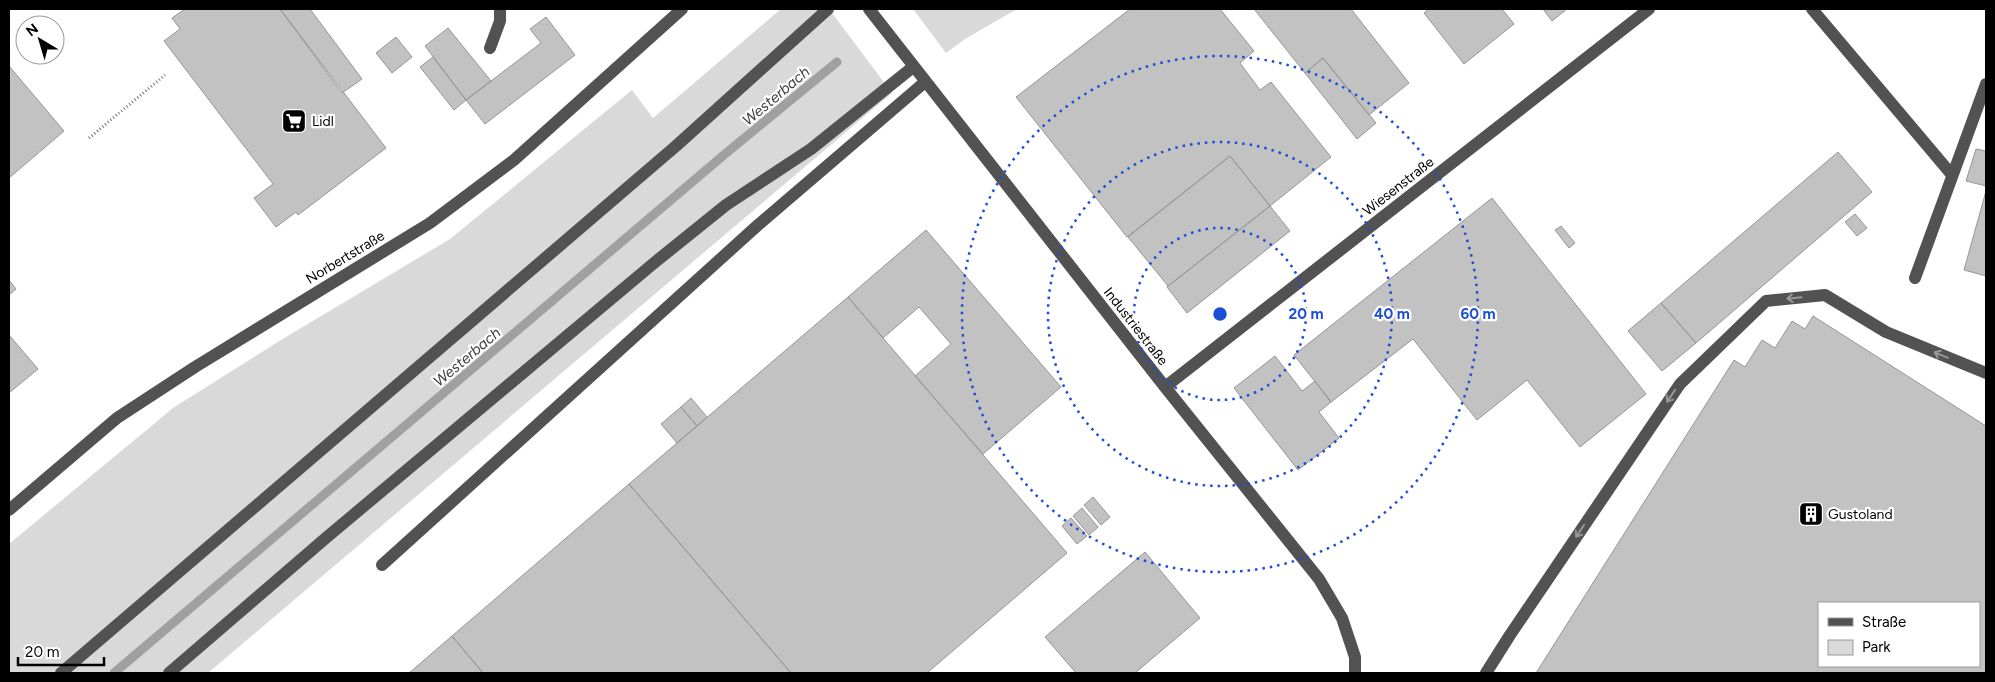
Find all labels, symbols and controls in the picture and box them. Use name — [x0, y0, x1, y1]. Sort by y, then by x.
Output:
north arrow — [15, 15, 65, 65]
text: N — [23, 20, 42, 40]
water label: Westerbach — [739, 63, 813, 129]
supermarket icon: Lidl — [281, 108, 307, 134]
place label: Lidl — [312, 113, 334, 130]
street label: Wiesenstraße — [1359, 153, 1438, 219]
street label: Norbertstraße — [303, 227, 388, 288]
street label: Industriestraße — [1100, 284, 1172, 369]
one-way arrow — [1786, 293, 1802, 303]
centre of rings — [1211, 305, 1229, 323]
text: 20 m — [1288, 305, 1324, 323]
text: 40 m — [1374, 305, 1410, 323]
text: 60 m — [1460, 305, 1496, 323]
water label: Westerbach — [430, 324, 504, 390]
one-way arrow — [1934, 349, 1949, 359]
one-way arrow — [1666, 389, 1676, 403]
building icon: Gustoland — [1798, 501, 1824, 527]
place label: Gustoland — [1828, 506, 1893, 523]
one-way arrow — [1575, 524, 1585, 538]
legend — [1818, 602, 1980, 667]
text: Straße — [1862, 613, 1906, 631]
scale bar — [18, 634, 104, 666]
text: Park — [1862, 638, 1891, 656]
text: 20 m — [25, 643, 59, 661]

